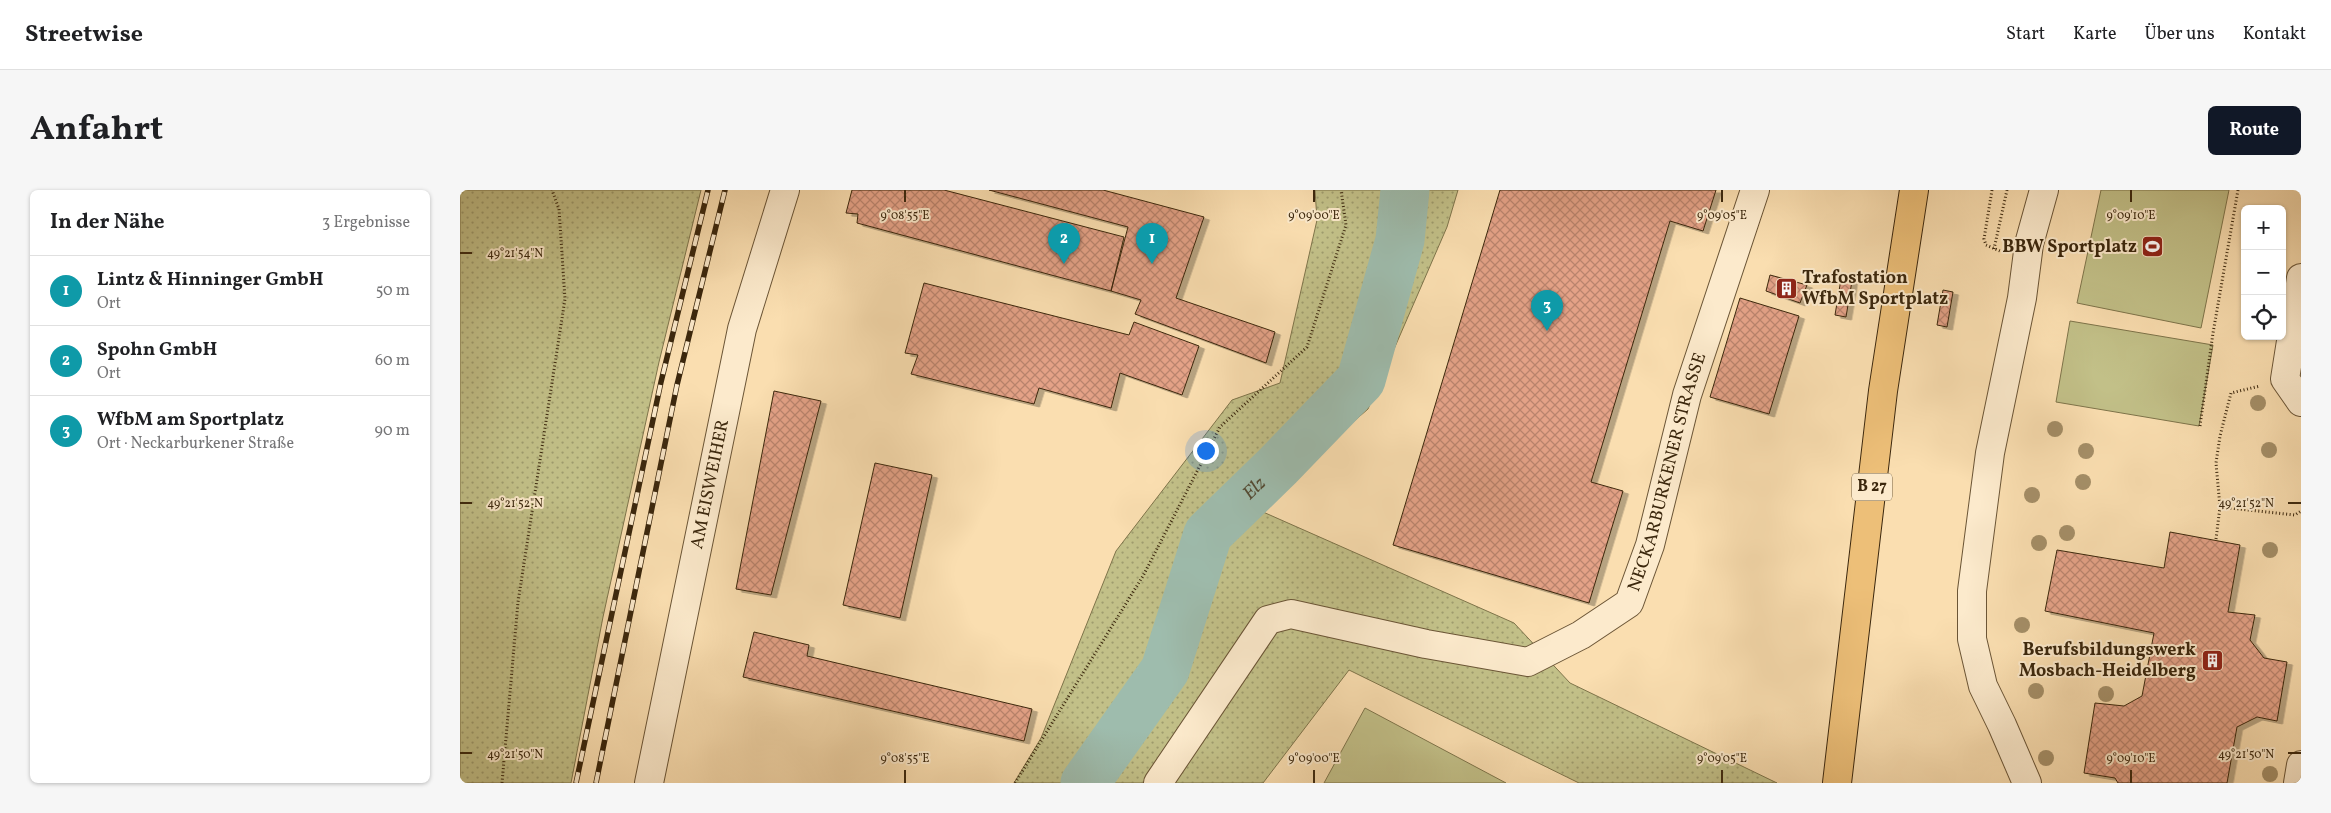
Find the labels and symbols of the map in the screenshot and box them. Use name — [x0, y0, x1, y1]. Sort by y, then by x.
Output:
text: 9°08'55"E — [881, 208, 929, 224]
text: 9°09'00"E — [1288, 208, 1340, 224]
text: 9°09'05"E — [1697, 208, 1747, 224]
text: 9°09'10"E — [2107, 208, 2155, 224]
pin: 2 — [1048, 223, 1080, 264]
pin: 1 — [1136, 223, 1168, 264]
place label: BBW Sportplatz — [2002, 235, 2137, 260]
sports icon: BBW Sportplatz — [2141, 235, 2165, 259]
text: 49°21'54"N — [487, 246, 543, 262]
place label: Trafostation WfbM Sportplatz — [1802, 266, 1948, 312]
building icon: Trafostation WfbM Sportplatz — [1774, 276, 1798, 300]
pin: 3 — [1531, 290, 1563, 331]
street label: NECKARBURKENER STRASSE — [1622, 349, 1713, 595]
street label: AM EISWEIHER — [685, 417, 736, 551]
your location — [1193, 438, 1219, 464]
water label: Elz — [1237, 471, 1272, 506]
road number: B 27 — [1852, 474, 1892, 500]
text: 49°21'52"N — [487, 496, 543, 512]
text: 49°21'52"N — [2218, 496, 2274, 512]
place label: Berufsbildungswerk Mosbach-Heidelberg — [2019, 638, 2196, 684]
building icon: Berufsbildungswerk Mosbach-Heidelberg — [2200, 648, 2224, 672]
text: 49°21'50"N — [487, 747, 543, 763]
text: 49°21'50"N — [2218, 747, 2274, 763]
text: 9°08'55"E — [881, 751, 929, 767]
text: 9°09'00"E — [1288, 751, 1340, 767]
text: 9°09'05"E — [1697, 751, 1747, 767]
text: 9°09'10"E — [2107, 751, 2155, 767]

